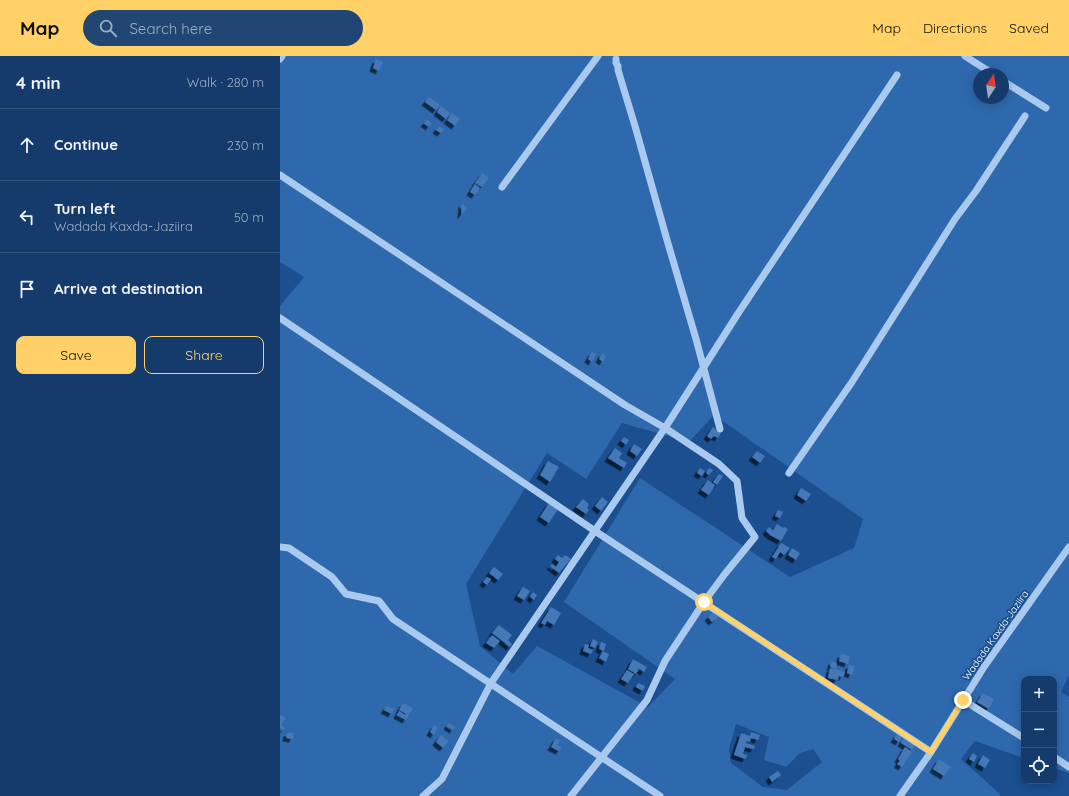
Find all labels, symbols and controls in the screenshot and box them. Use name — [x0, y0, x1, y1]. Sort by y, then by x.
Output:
search box — [83, 10, 363, 46]
text: Map — [20, 16, 59, 40]
icon: search — [97, 17, 119, 39]
text: Search here — [129, 19, 212, 38]
text: Map — [872, 19, 901, 37]
text: Directions — [923, 19, 987, 37]
text: Saved — [1009, 19, 1049, 37]
north arrow — [973, 68, 1009, 104]
text: 4 min — [16, 72, 61, 93]
text: Walk · 280 m — [187, 74, 264, 90]
icon: ahead — [16, 134, 38, 156]
text: Continue — [54, 135, 118, 154]
text: 230 m — [227, 137, 264, 153]
text: Turn left — [54, 199, 116, 218]
icon: left — [16, 206, 38, 228]
text: 50 m — [234, 209, 264, 225]
text: Wadada Kaxda-Jaziira — [54, 218, 193, 234]
icon: arrive — [16, 278, 38, 300]
text: Arrive at destination — [54, 279, 203, 298]
button: Save — [16, 336, 136, 374]
button: Share — [144, 336, 264, 374]
street label: Wadada Kaxda-Jaziira — [959, 588, 1031, 683]
route start — [695, 593, 713, 611]
map controls — [1021, 676, 1057, 784]
button: + — [1021, 676, 1057, 712]
route end — [954, 691, 972, 709]
button: − — [1021, 712, 1057, 748]
button: locate — [1021, 748, 1057, 784]

